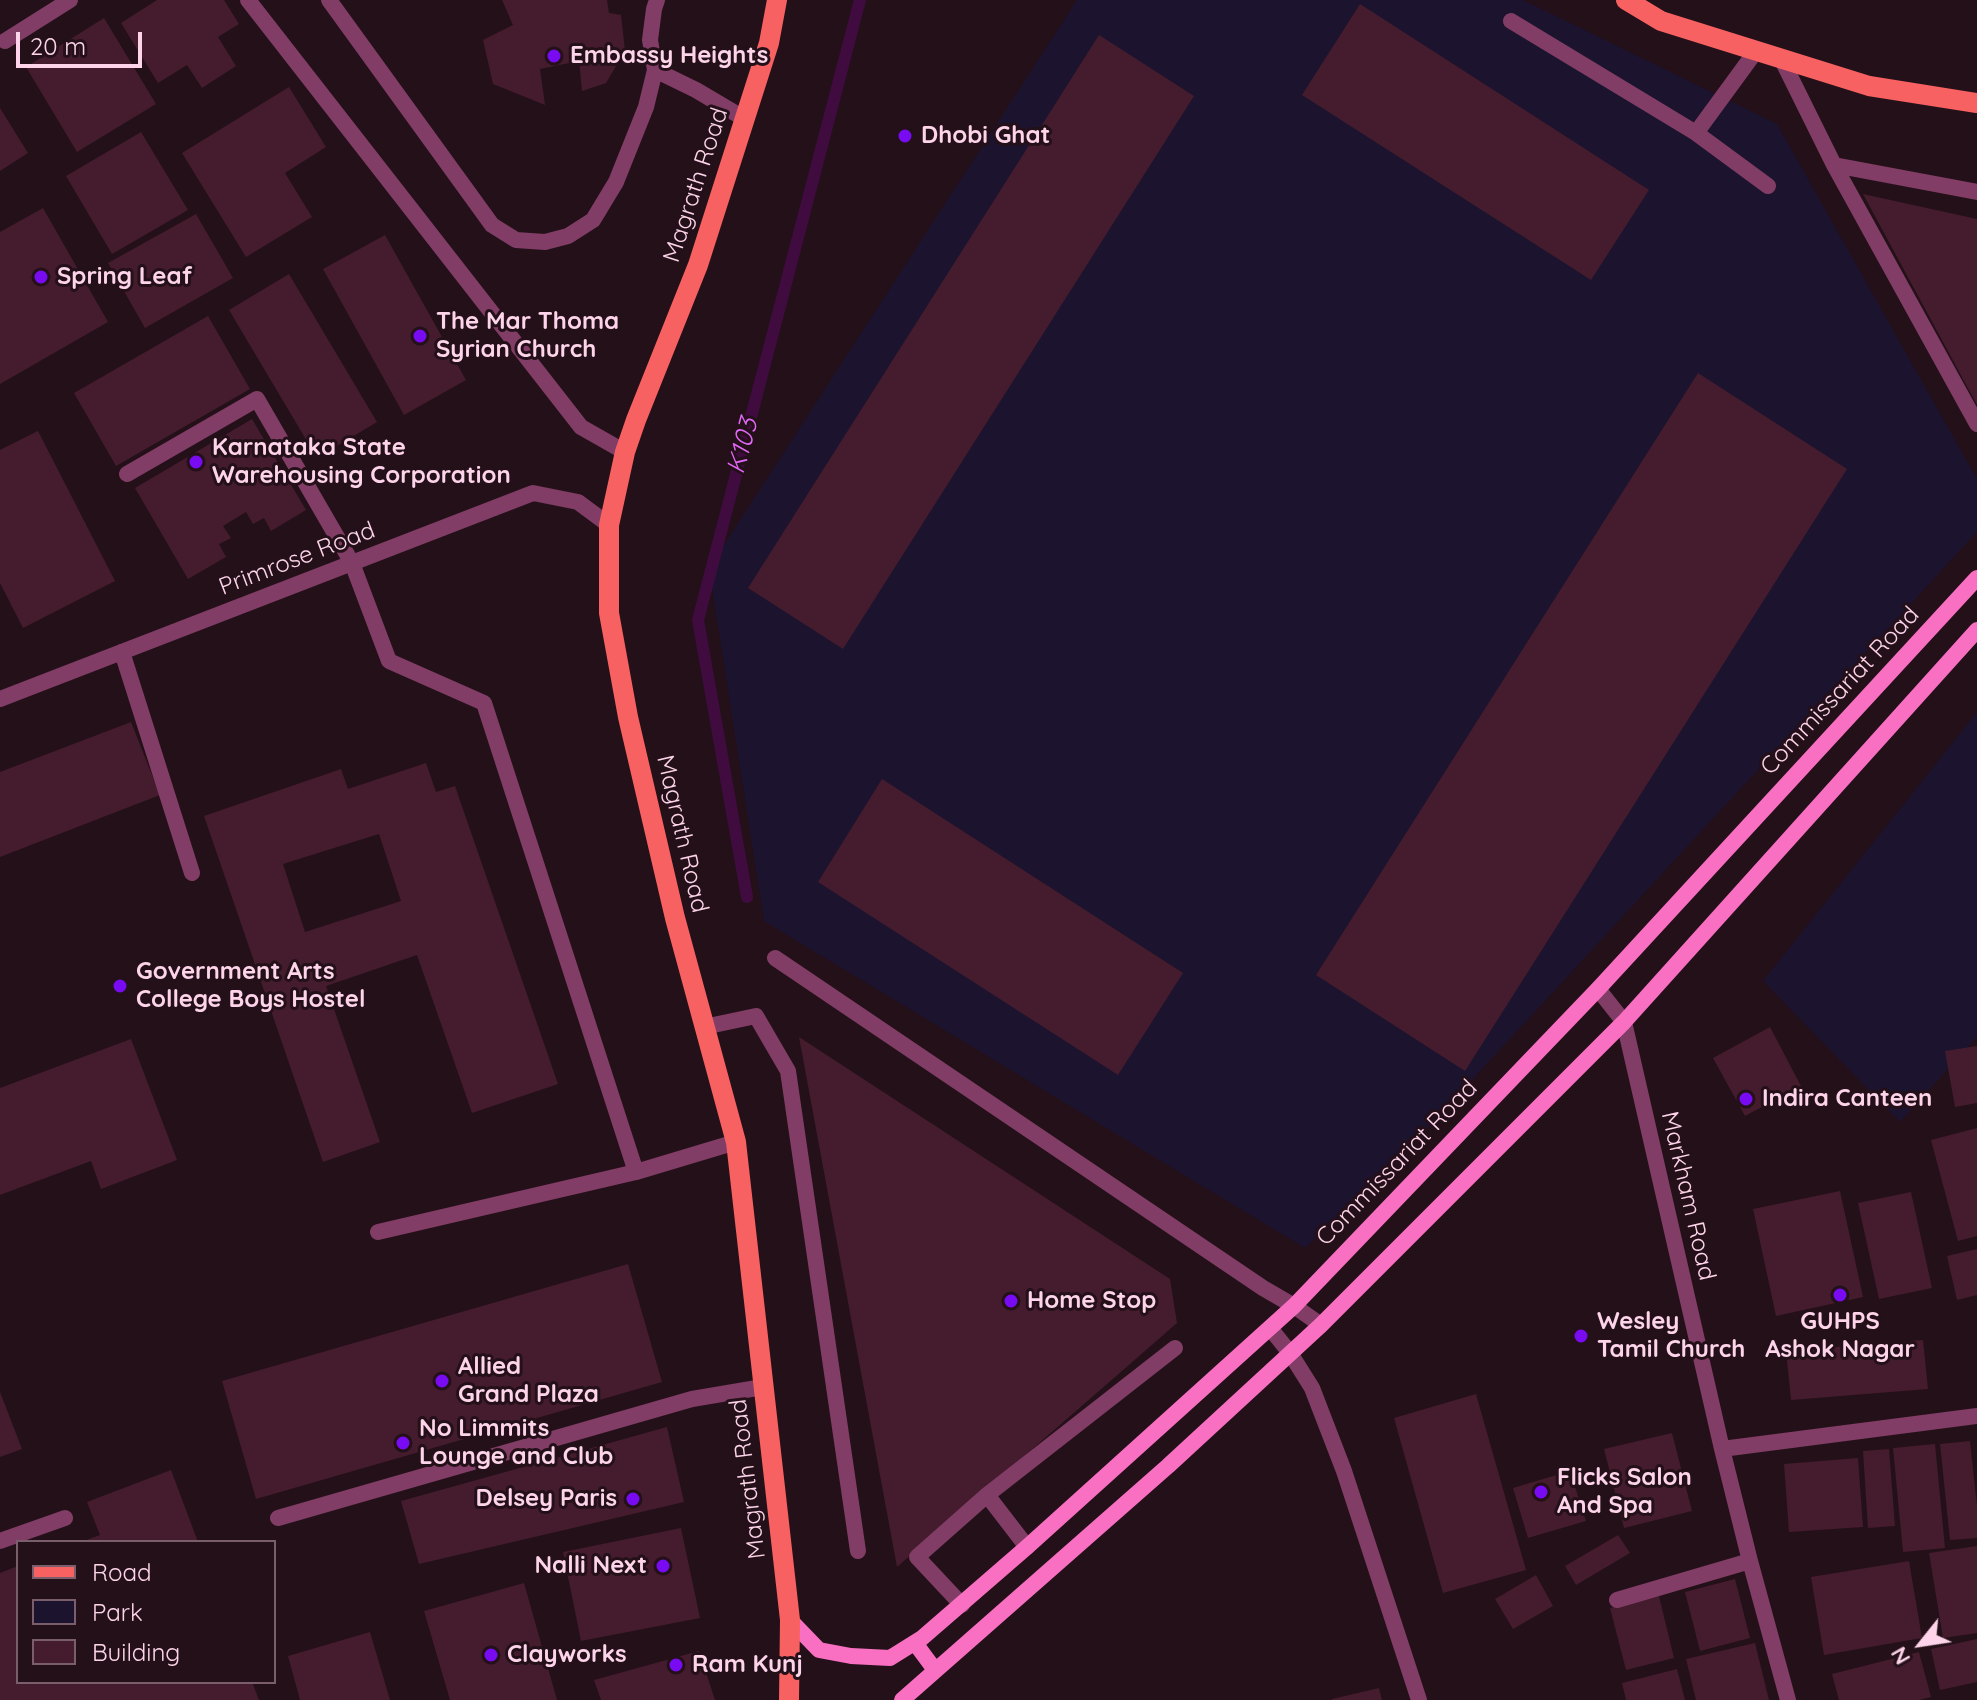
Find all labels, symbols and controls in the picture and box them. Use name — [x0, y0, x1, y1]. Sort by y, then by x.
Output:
scale bar — [20, 16, 146, 66]
text: 20 m — [30, 31, 86, 61]
place label: Embassy Heights — [570, 42, 768, 70]
marker: Embassy Heights — [545, 47, 563, 65]
street label: Magrath Road — [657, 104, 735, 266]
place label: Dhobi Ghat — [921, 122, 1050, 150]
marker: Dhobi Ghat — [896, 127, 914, 145]
place label: Spring Leaf — [57, 263, 192, 291]
marker: Spring Leaf — [32, 268, 50, 286]
place label: The Mar Thoma Syrian Church — [436, 308, 619, 364]
marker: The Mar Thoma Syrian Church — [411, 327, 429, 345]
water label: K103 — [721, 415, 765, 477]
place label: Karnataka State Warehousing Corporation — [212, 434, 511, 490]
marker: Karnataka State Warehousing Corporation — [187, 453, 205, 471]
street label: Primrose Road — [215, 516, 379, 602]
street label: Commissariat Road — [1755, 601, 1925, 781]
street label: Magrath Road — [650, 752, 714, 916]
place label: Government Arts College Boys Hostel — [136, 958, 365, 1014]
marker: Government Arts College Boys Hostel — [111, 977, 129, 995]
street label: Commissariat Road — [1310, 1074, 1484, 1252]
place label: Indira Canteen — [1762, 1085, 1932, 1113]
marker: Indira Canteen — [1737, 1090, 1755, 1108]
street label: Markham Road — [1655, 1109, 1721, 1283]
marker: GUHPS Ashok Nagar — [1831, 1286, 1849, 1304]
place label: Home Stop — [1027, 1287, 1156, 1315]
marker: Home Stop — [1002, 1292, 1020, 1310]
place label: Wesley Tamil Church — [1597, 1308, 1745, 1364]
place label: GUHPS Ashok Nagar — [1765, 1308, 1915, 1364]
marker: Wesley Tamil Church — [1572, 1327, 1590, 1345]
place label: Allied Grand Plaza — [458, 1353, 599, 1409]
marker: Allied Grand Plaza — [433, 1372, 451, 1390]
street label: Magrath Road — [724, 1397, 772, 1561]
place label: No Limmits Lounge and Club — [419, 1415, 613, 1471]
marker: No Limmits Lounge and Club — [394, 1434, 412, 1452]
place label: Flicks Salon And Spa — [1557, 1464, 1692, 1520]
marker: Flicks Salon And Spa — [1532, 1483, 1550, 1501]
place label: Delsey Paris — [476, 1485, 617, 1513]
marker: Delsey Paris — [624, 1490, 642, 1508]
legend — [16, 1540, 276, 1684]
place label: Nalli Next — [534, 1552, 647, 1580]
text: Road — [92, 1557, 152, 1587]
marker: Nalli Next — [654, 1557, 672, 1575]
text: Park — [92, 1597, 143, 1627]
north arrow — [1881, 1604, 1961, 1684]
text: Building — [92, 1637, 180, 1667]
place label: Clayworks — [507, 1641, 627, 1669]
text: N — [1884, 1642, 1916, 1670]
marker: Clayworks — [482, 1646, 500, 1664]
place label: Ram Kunj — [692, 1651, 803, 1679]
marker: Ram Kunj — [667, 1656, 685, 1674]

